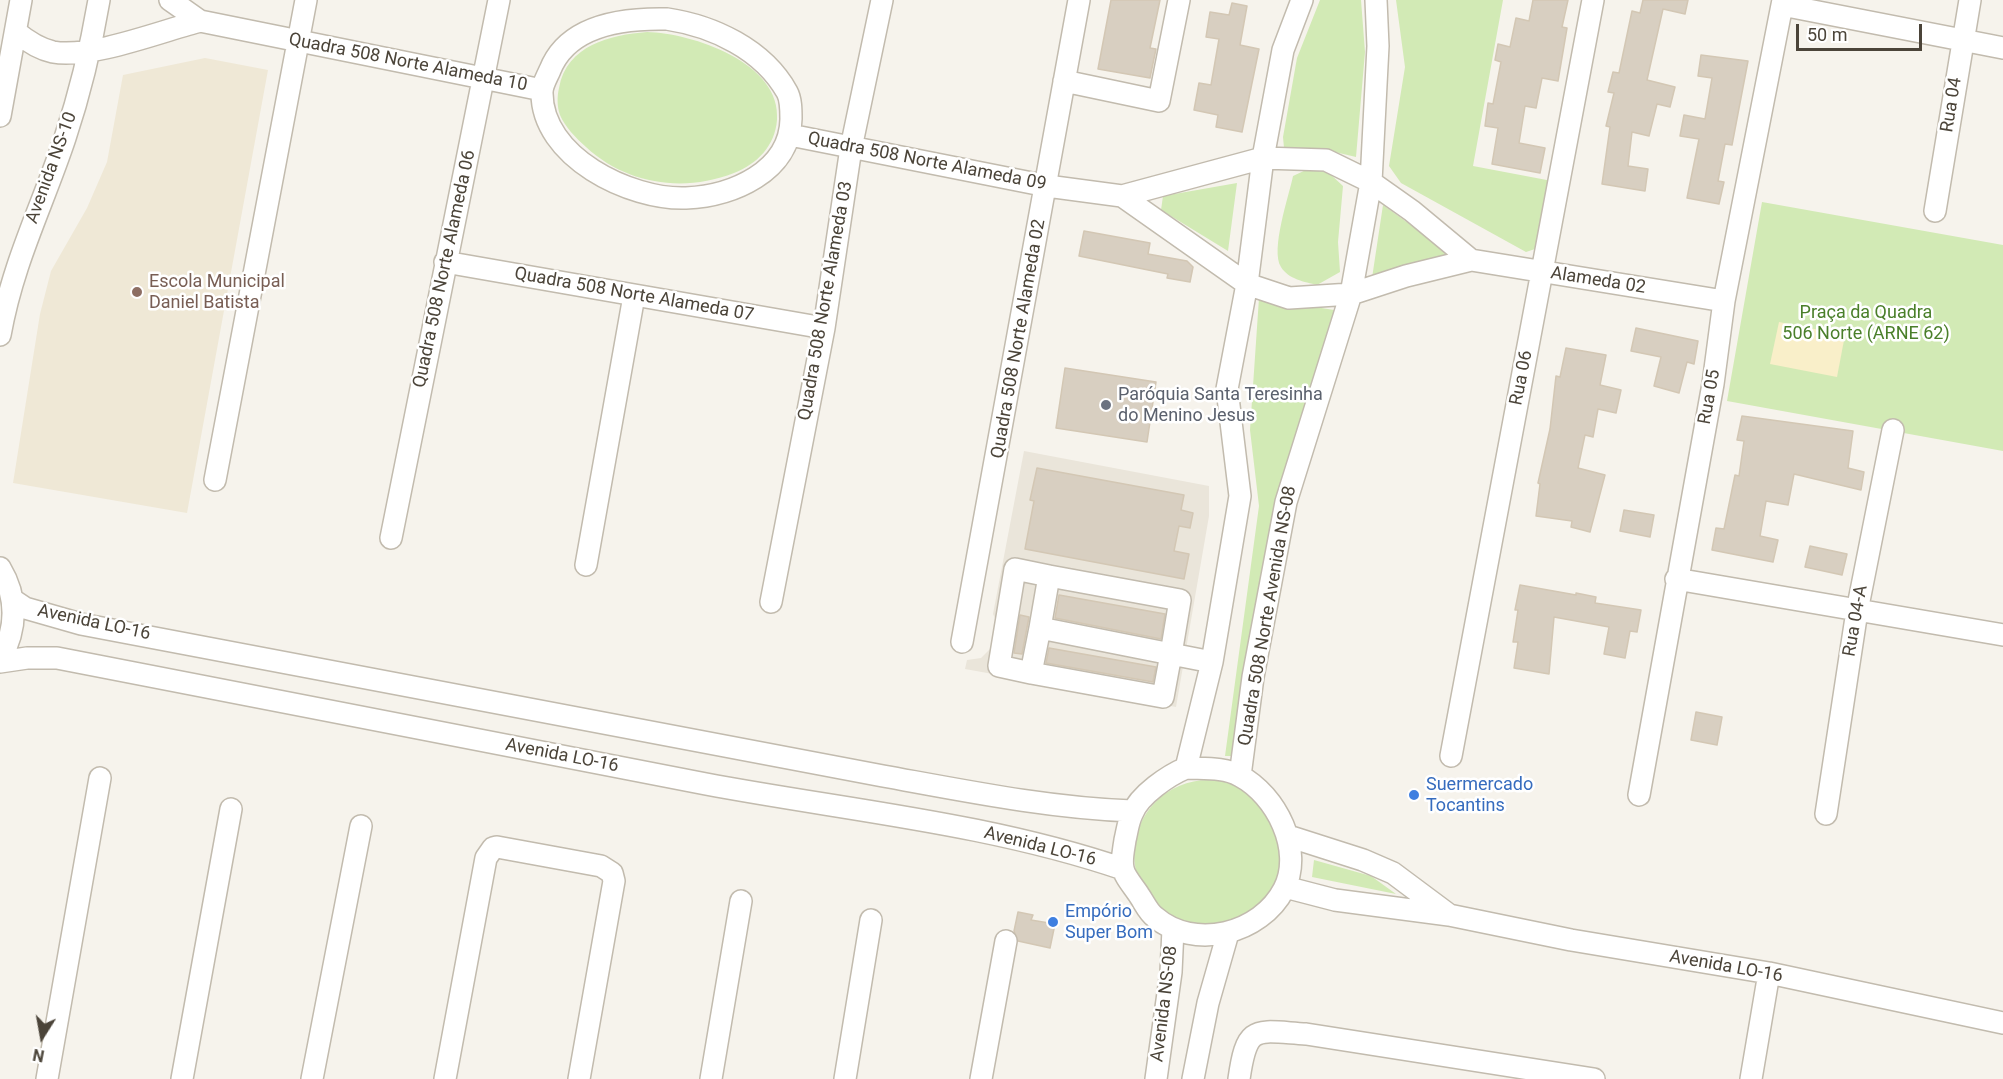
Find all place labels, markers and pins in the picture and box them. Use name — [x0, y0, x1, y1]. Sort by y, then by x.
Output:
place label: Escola Municipal Daniel Batista — [149, 271, 285, 314]
marker: Escola Municipal Daniel Batista — [130, 285, 144, 299]
place label: Paróquia Santa Teresinha do Menino Jesus — [1118, 384, 1323, 426]
marker: Paróquia Santa Teresinha do Menino Jesus — [1099, 398, 1113, 412]
place label: Suermercado Tocantins — [1426, 774, 1533, 816]
marker: Suermercado Tocantins — [1407, 788, 1421, 802]
place label: Empório Super Bom — [1065, 901, 1153, 944]
marker: Empório Super Bom — [1046, 915, 1060, 929]

